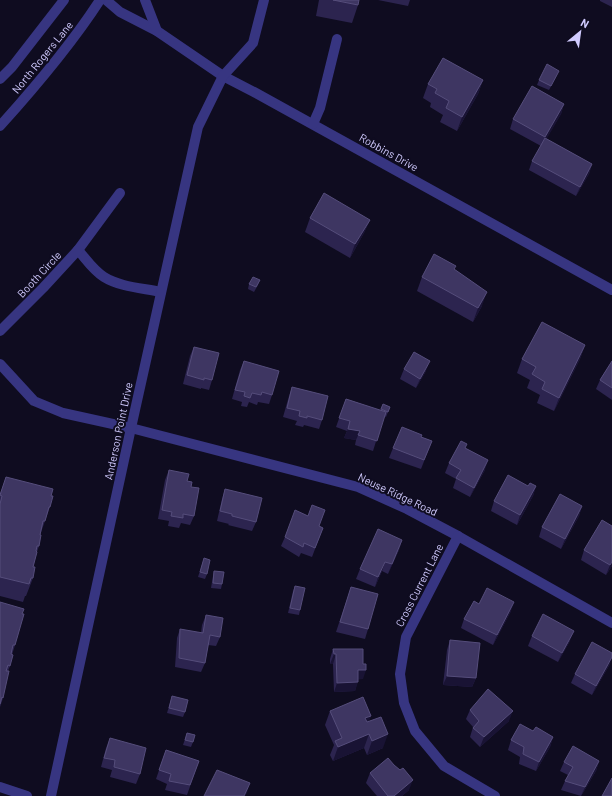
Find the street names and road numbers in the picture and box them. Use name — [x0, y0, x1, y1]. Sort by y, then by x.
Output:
street label: North Rogers Lane — [9, 18, 75, 96]
street label: Robbins Drive — [357, 130, 421, 174]
street label: Booth Circle — [14, 248, 64, 300]
street label: Anderson Point Drive — [101, 381, 135, 481]
street label: Neuse Ridge Road — [356, 470, 440, 518]
street label: Cross Current Lane — [392, 541, 446, 629]

